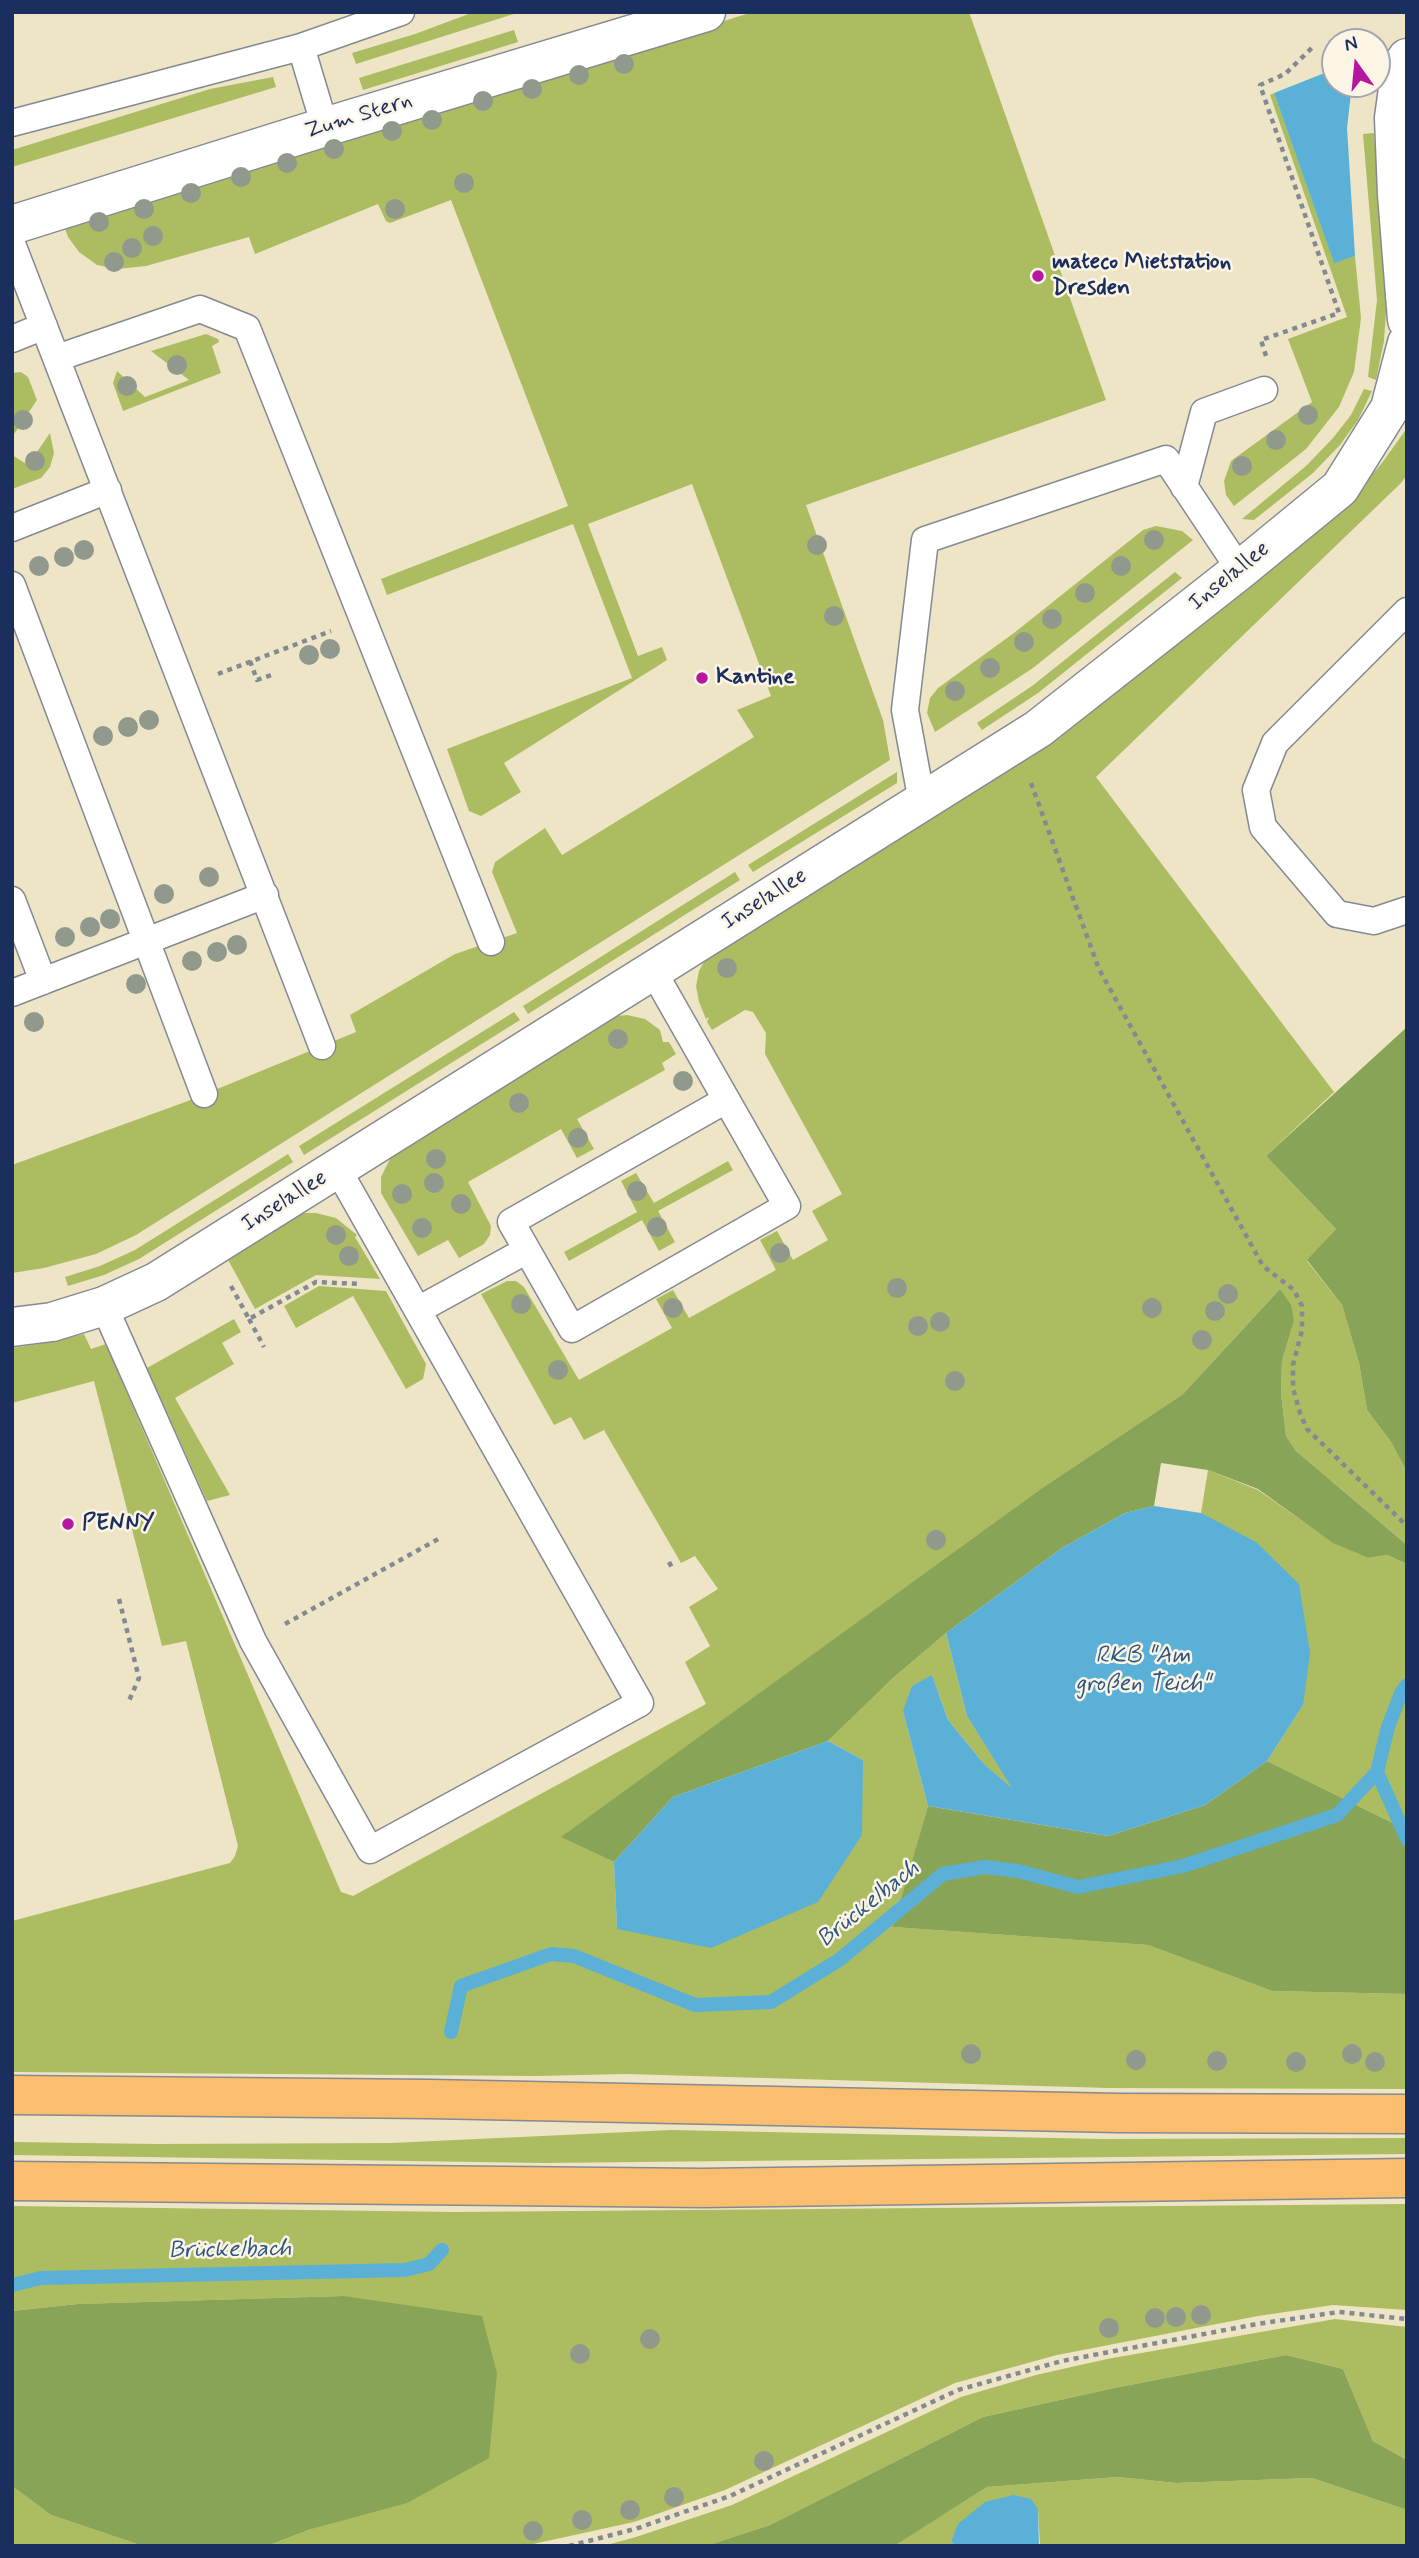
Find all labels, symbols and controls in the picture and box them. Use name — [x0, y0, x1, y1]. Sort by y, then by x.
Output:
north arrow — [1321, 28, 1391, 98]
text: N — [1342, 30, 1360, 58]
street label: Zum Stern — [302, 88, 416, 146]
place label: mateco Mietstation Dresden — [1052, 249, 1231, 303]
marker: mateco Mietstation Dresden — [1030, 268, 1046, 284]
street label: Inselallee — [1184, 536, 1276, 618]
place label: Kantine — [716, 664, 795, 692]
marker: Kantine — [694, 670, 710, 686]
street label: Inselallee — [717, 863, 813, 937]
street label: Inselallee — [237, 1165, 333, 1239]
place label: PENNY — [82, 1510, 155, 1538]
marker: PENNY — [60, 1516, 76, 1532]
water label: RKB "Am großen Teich" — [1075, 1643, 1211, 1699]
water label: Brückelbach — [812, 1855, 926, 1955]
water label: Brückelbach — [168, 2236, 292, 2266]

